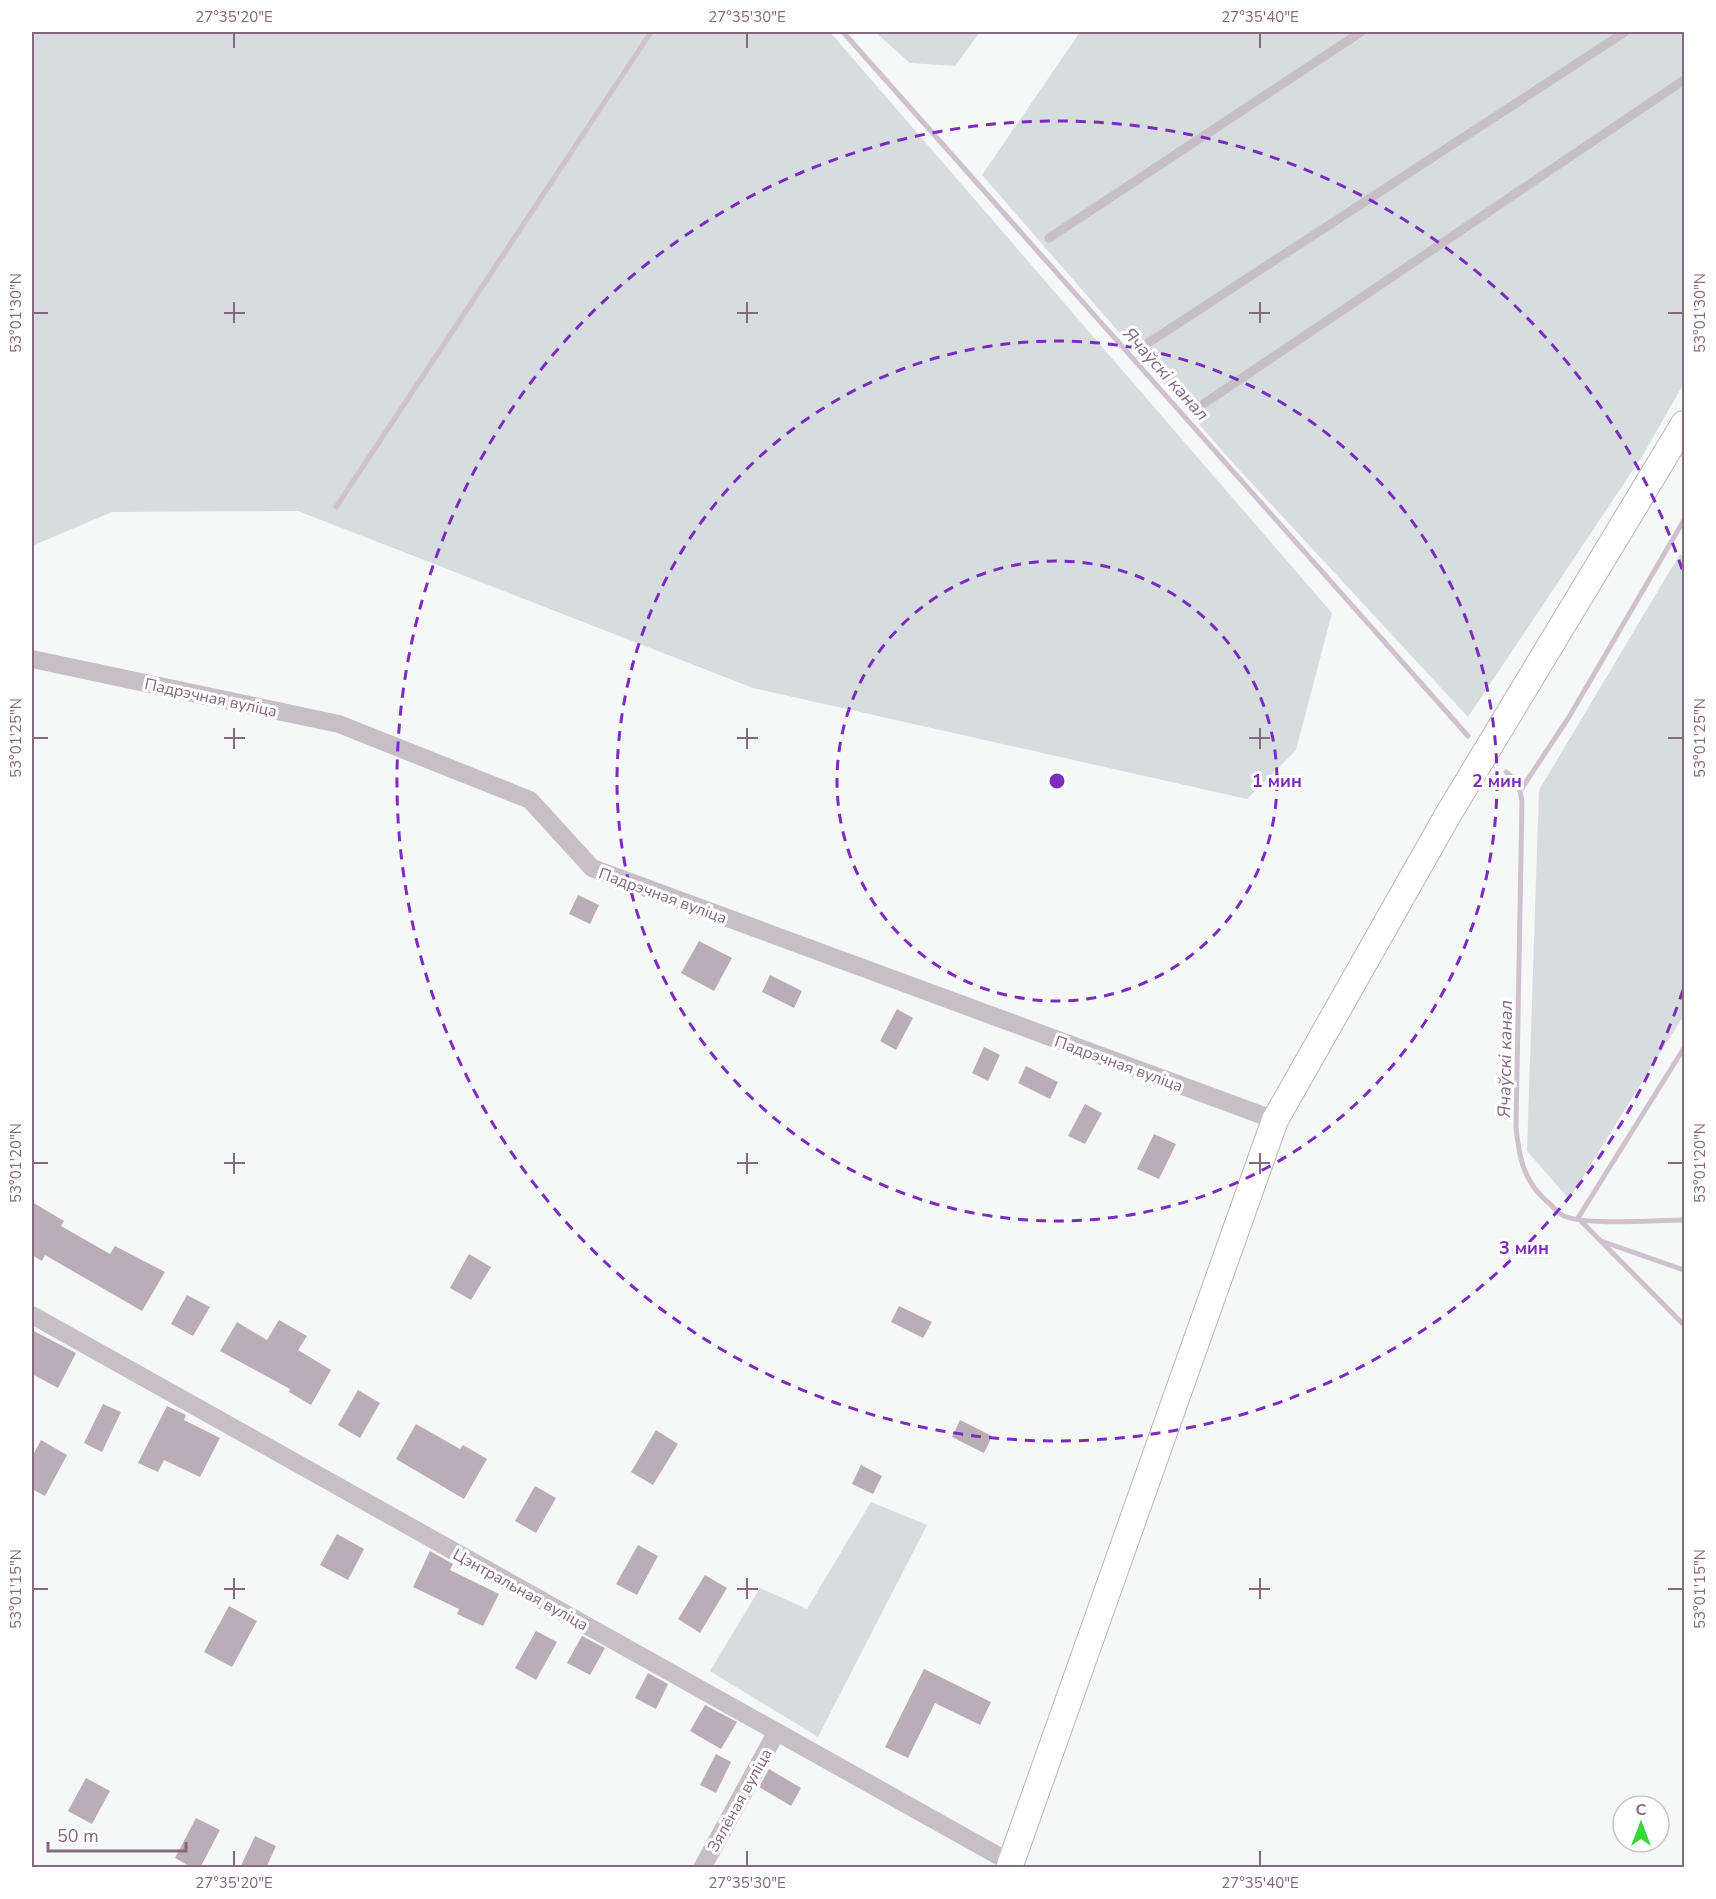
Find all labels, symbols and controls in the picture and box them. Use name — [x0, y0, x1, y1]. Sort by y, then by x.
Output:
text: 27°35'20"E — [195, 7, 273, 27]
text: 27°35'30"E — [708, 7, 786, 27]
text: 27°35'40"E — [1221, 7, 1299, 27]
text: 53°01'30"N — [6, 273, 26, 353]
text: 53°01'30"N — [1690, 273, 1710, 353]
water label: Ячаўскі канал — [1118, 322, 1214, 426]
street label: Падрэчная вуліца — [142, 673, 279, 723]
text: 53°01'25"N — [6, 698, 26, 778]
text: 53°01'25"N — [1690, 698, 1710, 778]
text: 1 мин — [1252, 769, 1302, 793]
text: 2 мин — [1472, 769, 1522, 793]
centre of rings — [1047, 771, 1067, 791]
street label: Падрэчная вуліца — [595, 863, 730, 929]
water label: Ячаўскі канал — [1492, 1000, 1518, 1118]
street label: Падрэчная вуліца — [1051, 1031, 1186, 1097]
text: 53°01'20"N — [6, 1123, 26, 1203]
text: 53°01'20"N — [1690, 1123, 1710, 1203]
text: 3 мин — [1499, 1236, 1549, 1260]
street label: Цэнтральная вуліца — [449, 1544, 592, 1636]
text: 53°01'15"N — [6, 1549, 26, 1629]
text: 53°01'15"N — [1690, 1549, 1710, 1629]
street label: Зялёная вуліца — [702, 1745, 777, 1856]
north arrow — [1611, 1794, 1671, 1854]
text: С — [1636, 1799, 1647, 1821]
scale bar — [48, 1815, 186, 1853]
text: 50 m — [57, 1824, 99, 1848]
text: 27°35'20"E — [195, 1873, 273, 1893]
text: 27°35'30"E — [708, 1873, 786, 1893]
text: 27°35'40"E — [1221, 1873, 1299, 1893]

